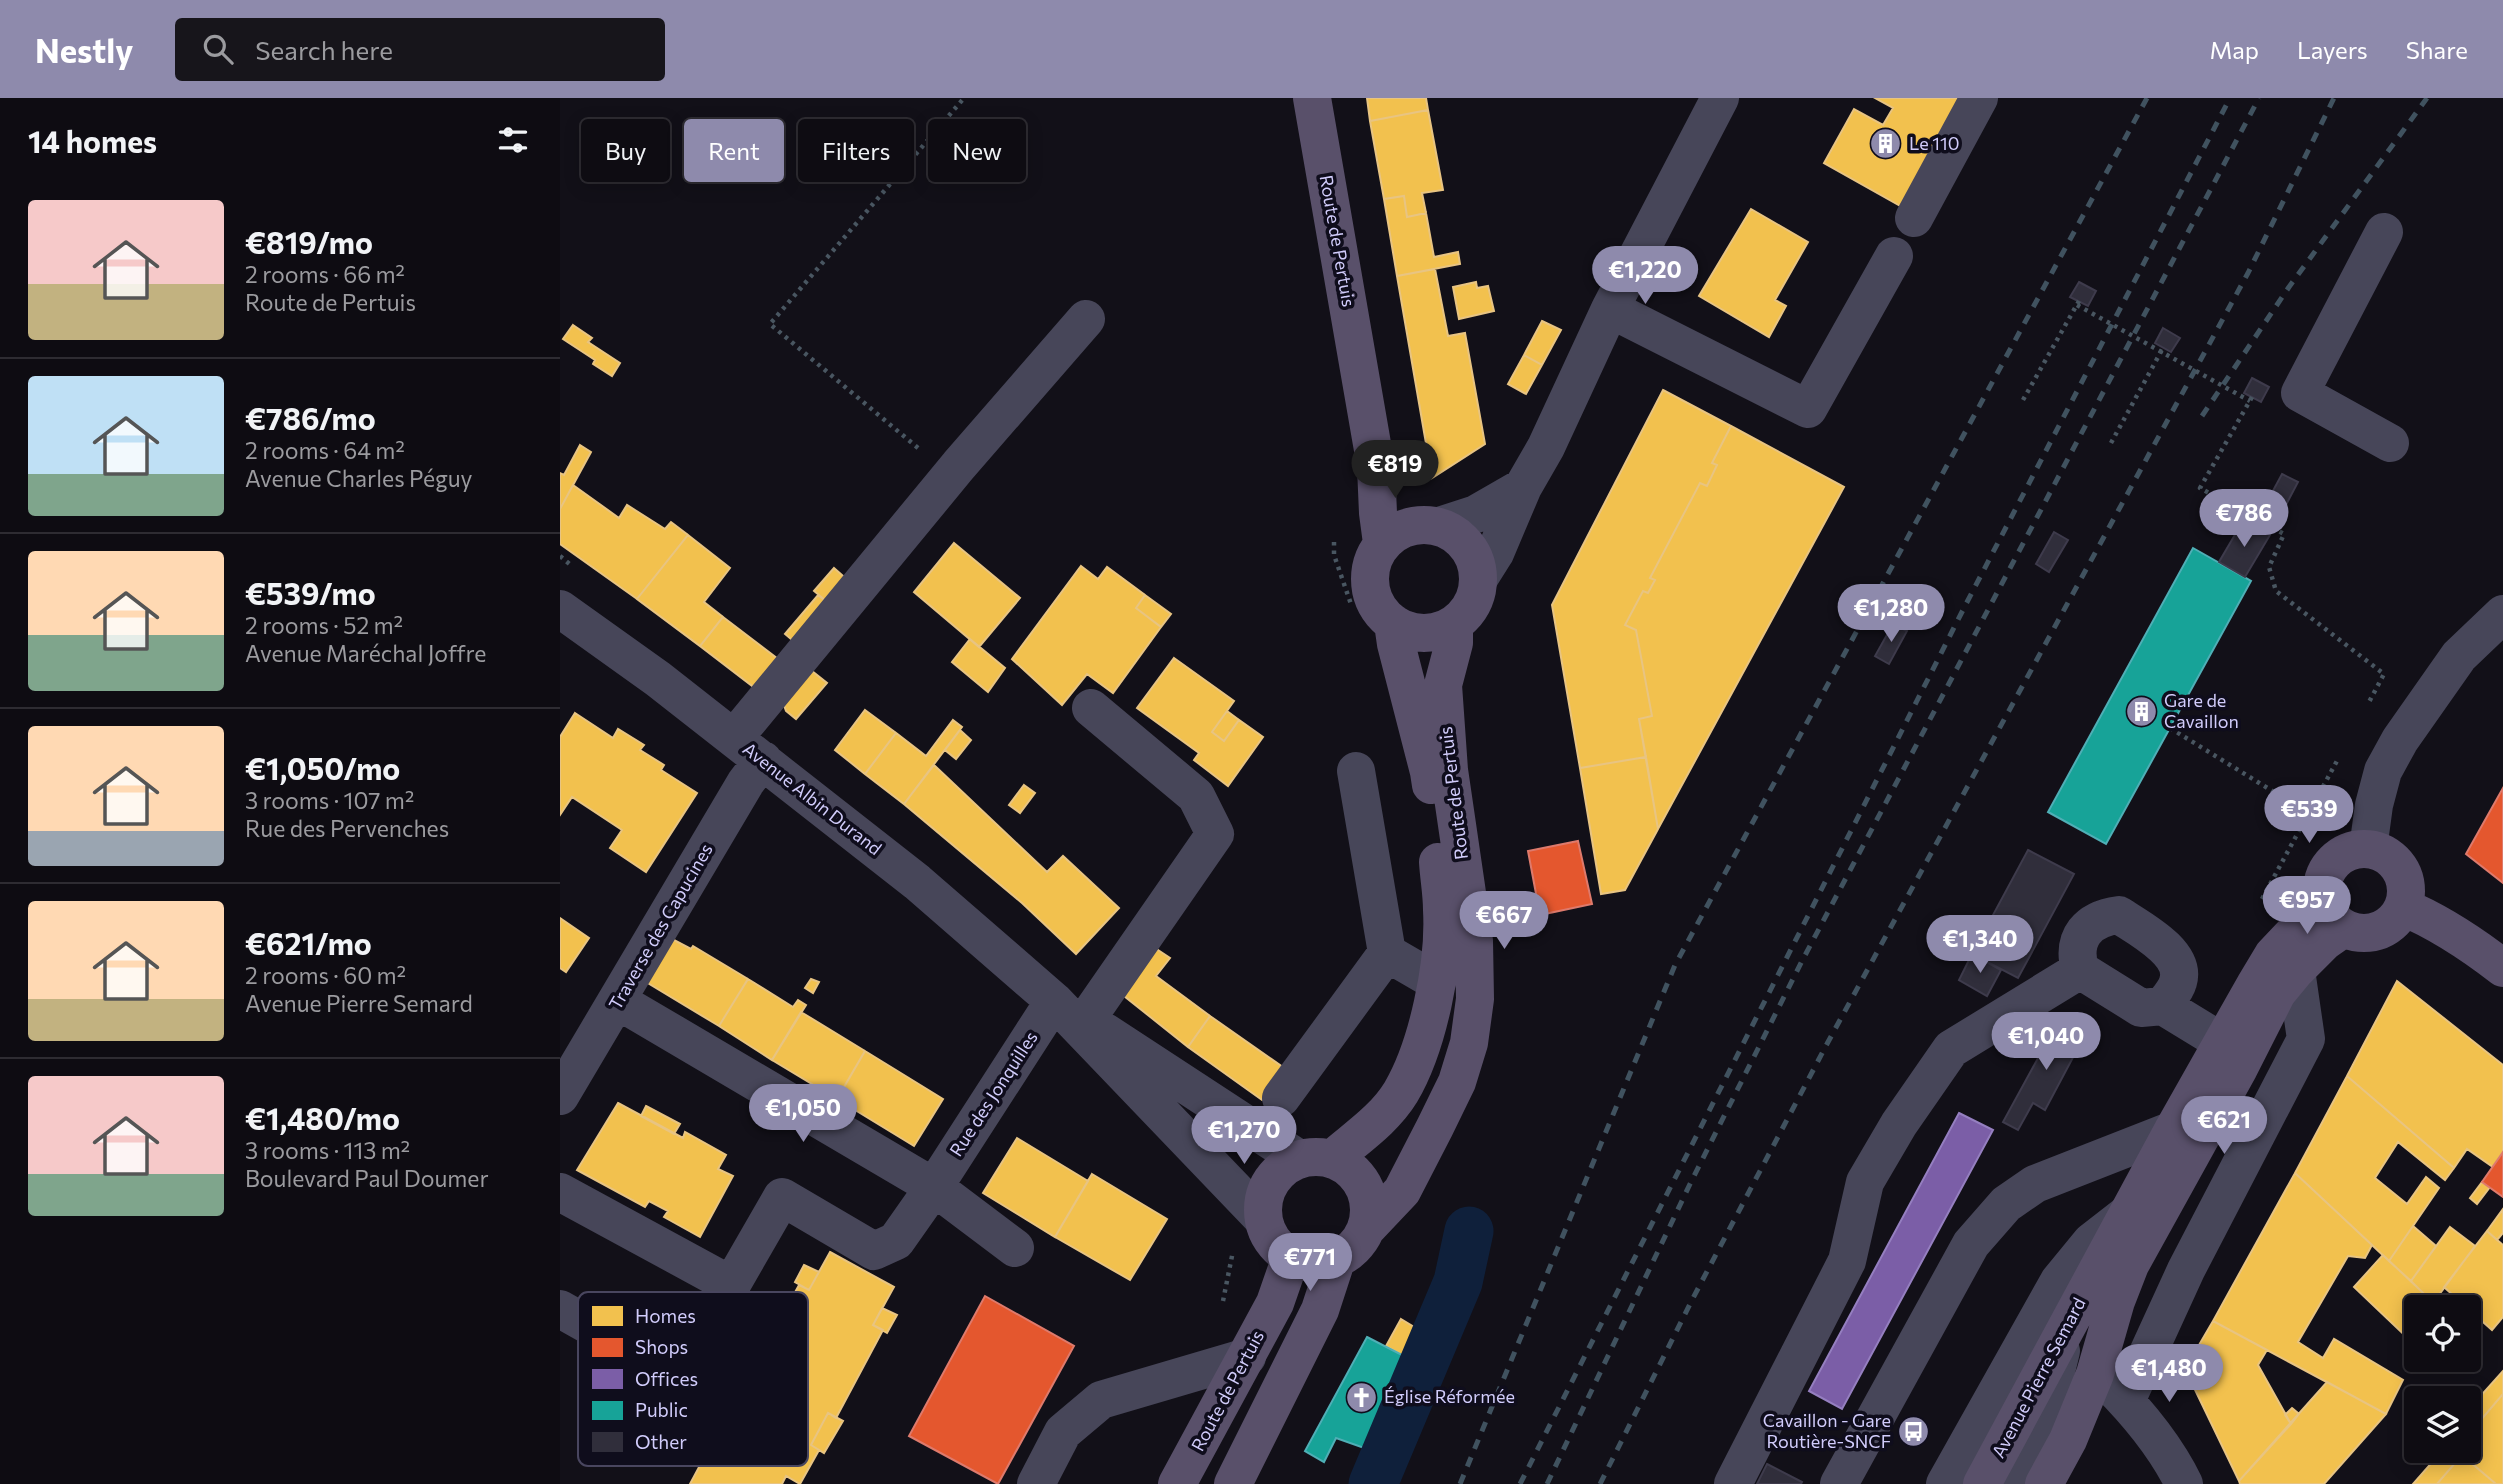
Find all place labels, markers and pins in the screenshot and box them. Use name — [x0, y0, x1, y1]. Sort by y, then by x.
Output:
building icon: Le 110 — [1869, 127, 1903, 161]
place label: Le 110 — [1909, 132, 1959, 154]
pin: €1,220 — [1588, 246, 1702, 306]
pin: €819 — [1354, 440, 1436, 500]
pin: €786 — [2203, 490, 2285, 549]
pin: €1,280 — [1834, 584, 1948, 644]
place label: Gare de Cavaillon — [2164, 689, 2239, 732]
building icon: Gare de Cavaillon — [2124, 694, 2158, 728]
pin: €539 — [2268, 786, 2350, 845]
pin: €957 — [2266, 876, 2348, 936]
pin: €667 — [1463, 892, 1545, 951]
pin: €1,340 — [1923, 916, 2037, 975]
pin: €1,040 — [1989, 1012, 2103, 1072]
pin: €1,050 — [746, 1084, 860, 1144]
pin: €621 — [2183, 1096, 2265, 1156]
pin: €1,270 — [1187, 1107, 1301, 1166]
pin: €771 — [1269, 1234, 1351, 1293]
pin: €1,480 — [2112, 1344, 2226, 1404]
church icon: Église Réformée — [1344, 1380, 1378, 1414]
place label: Église Réformée — [1384, 1385, 1515, 1407]
place label: Cavaillon - Gare Routière-SNCF — [1763, 1409, 1891, 1452]
bus stop icon: Cavaillon - Gare Routière-SNCF — [1897, 1414, 1931, 1448]

